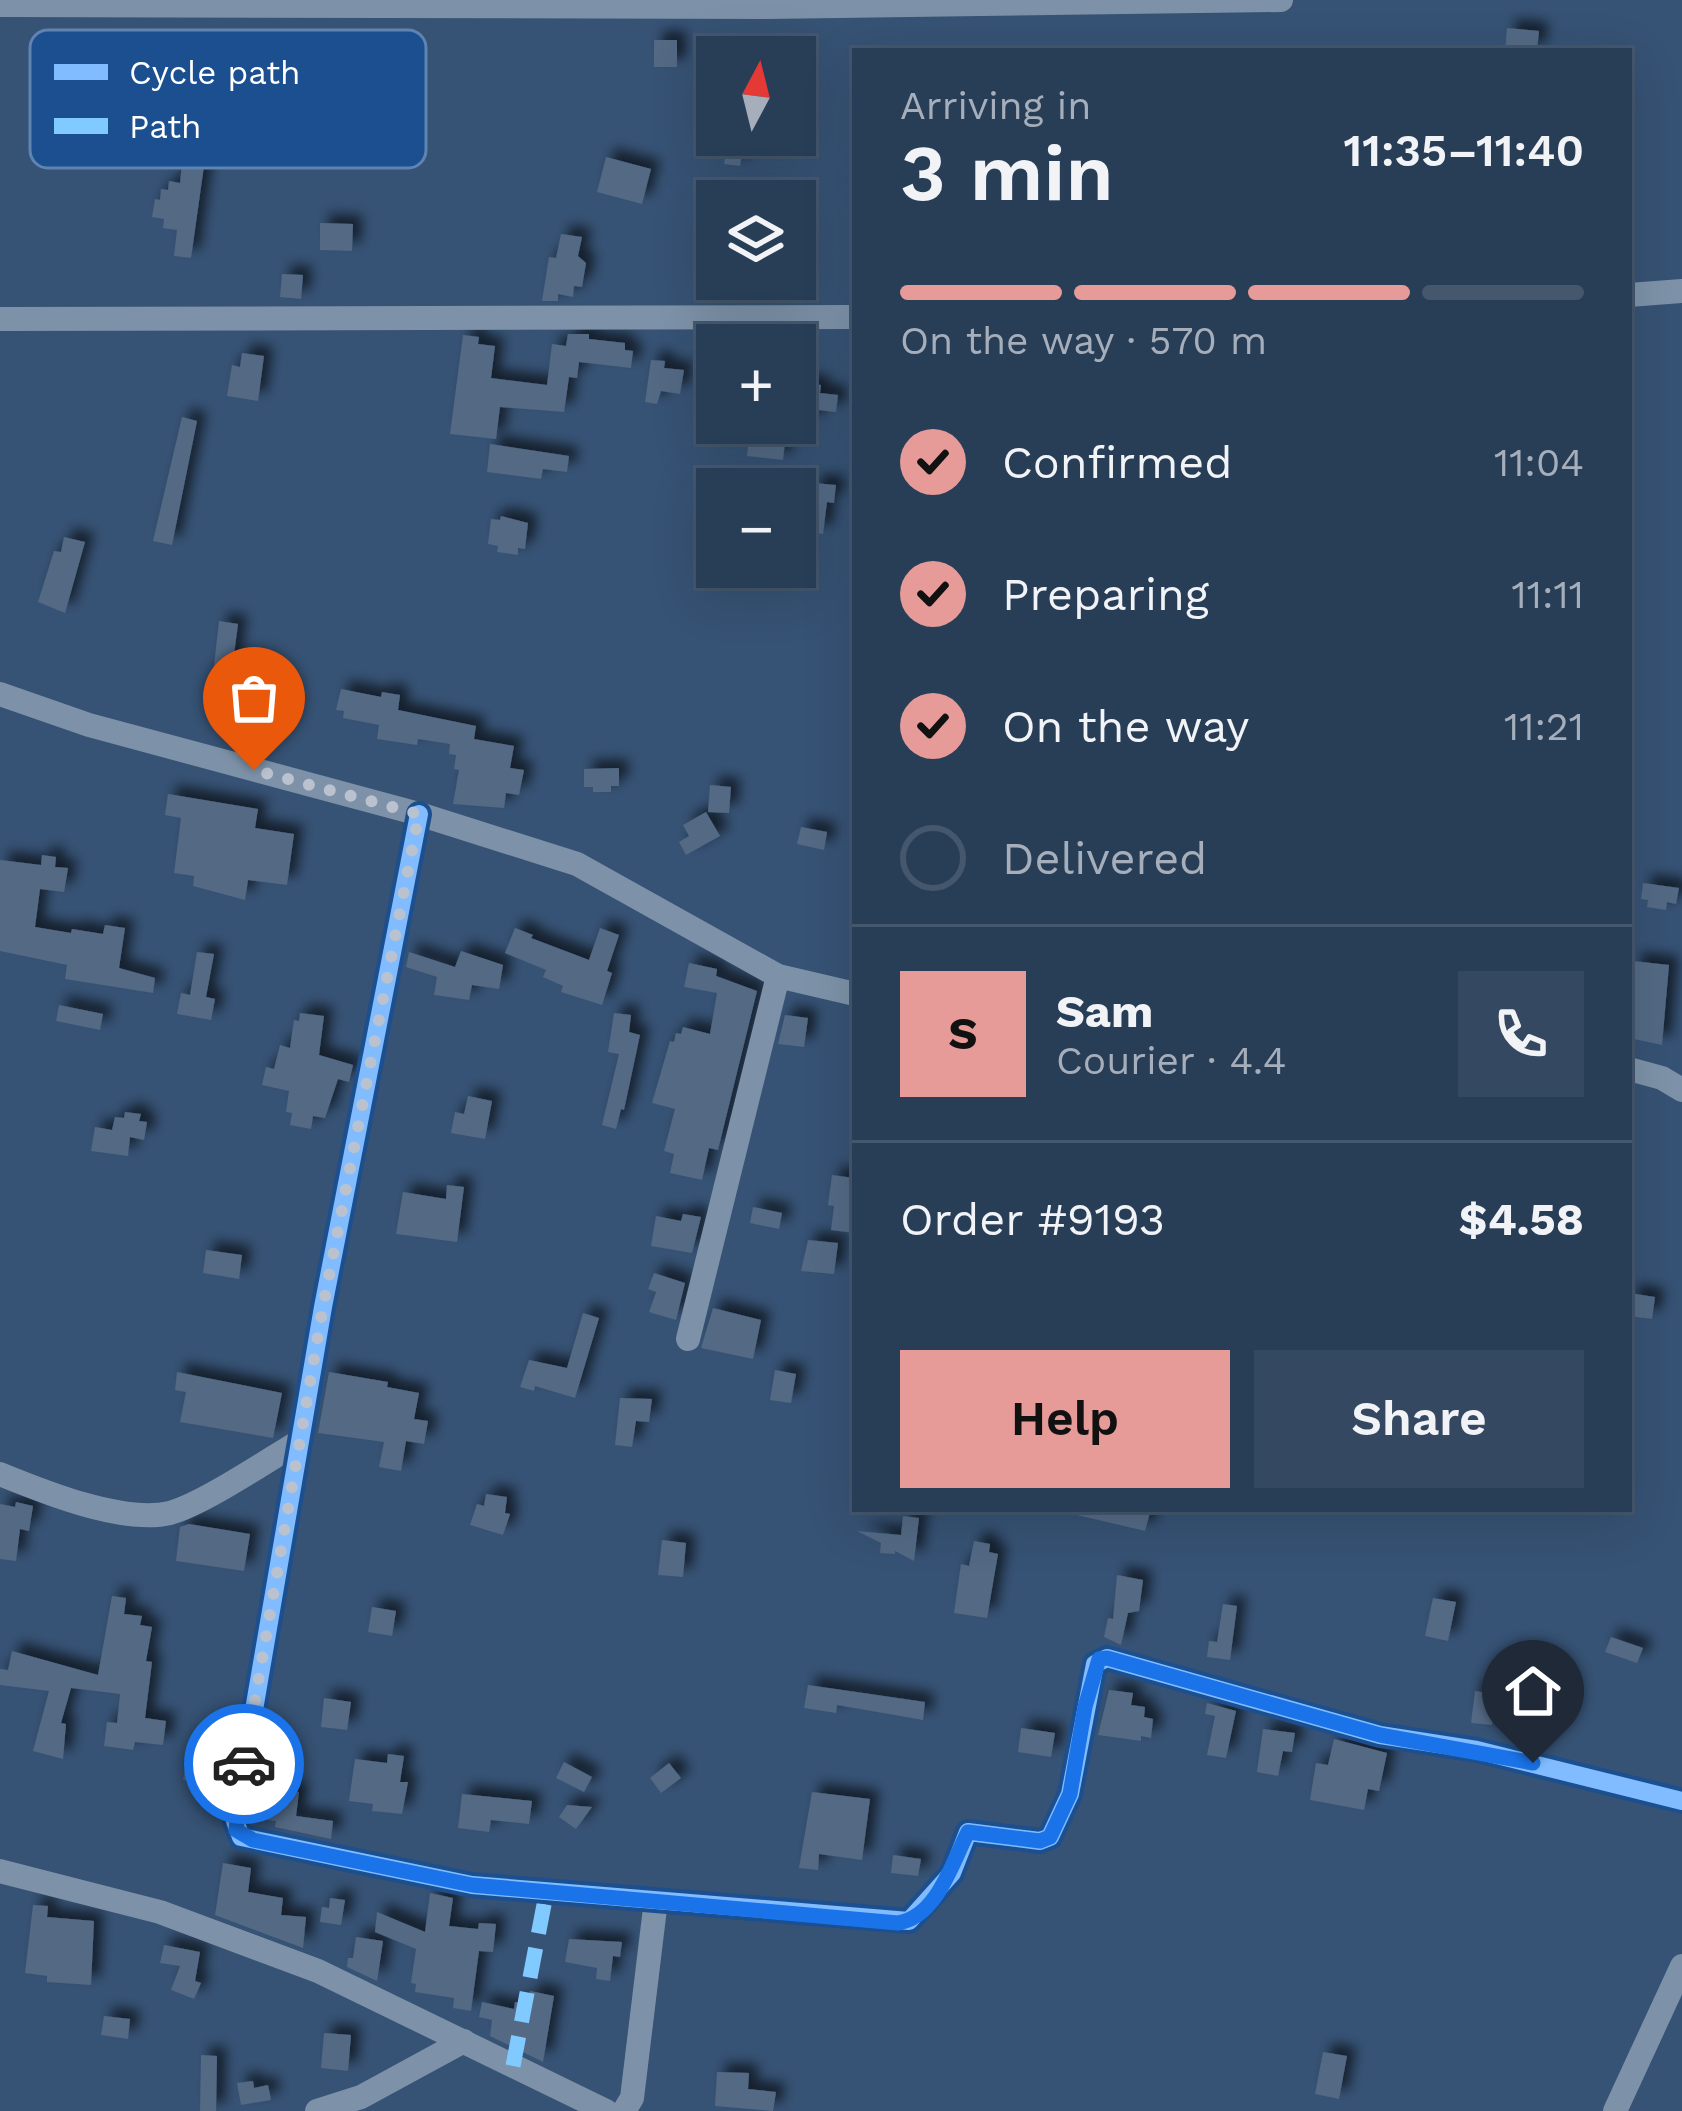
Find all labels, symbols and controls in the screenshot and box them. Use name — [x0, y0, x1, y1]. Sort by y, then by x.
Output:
legend — [30, 30, 426, 168]
north arrow — [696, 36, 816, 156]
map controls — [696, 36, 816, 588]
text: Cycle path — [129, 53, 301, 92]
text: Arriving in — [900, 83, 1091, 128]
text: Path — [129, 107, 201, 146]
text: 11:35–11:40 — [1344, 124, 1584, 177]
text: 3 min — [900, 127, 1114, 219]
button: layers — [696, 180, 816, 300]
text: On the way · 570 m — [900, 318, 1267, 363]
button: + — [696, 324, 816, 444]
icon: check — [900, 429, 966, 495]
text: Confirmed — [1002, 436, 1233, 489]
text: 11:04 — [1494, 440, 1584, 485]
button: − — [696, 468, 816, 588]
icon: check — [900, 561, 966, 627]
text: Preparing — [1002, 568, 1209, 621]
text: 11:11 — [1512, 572, 1584, 617]
pin — [203, 647, 305, 770]
icon: bag — [221, 665, 287, 731]
icon: check — [900, 693, 966, 759]
text: On the way — [1002, 700, 1249, 753]
text: 11:21 — [1504, 704, 1584, 749]
text: Delivered — [1002, 832, 1207, 885]
button: phone — [1458, 971, 1584, 1097]
text: Sam — [1056, 985, 1153, 1038]
text: S — [948, 1007, 978, 1060]
text: Courier · 4.4 — [1056, 1038, 1287, 1083]
text: Order #9193 — [900, 1193, 1165, 1246]
text: $4.58 — [1459, 1193, 1584, 1246]
button: Help — [900, 1350, 1230, 1488]
button: Share — [1254, 1350, 1584, 1488]
pin — [1482, 1640, 1584, 1763]
icon: home — [1500, 1658, 1566, 1724]
courier — [184, 1704, 304, 1824]
icon: car — [211, 1731, 277, 1797]

